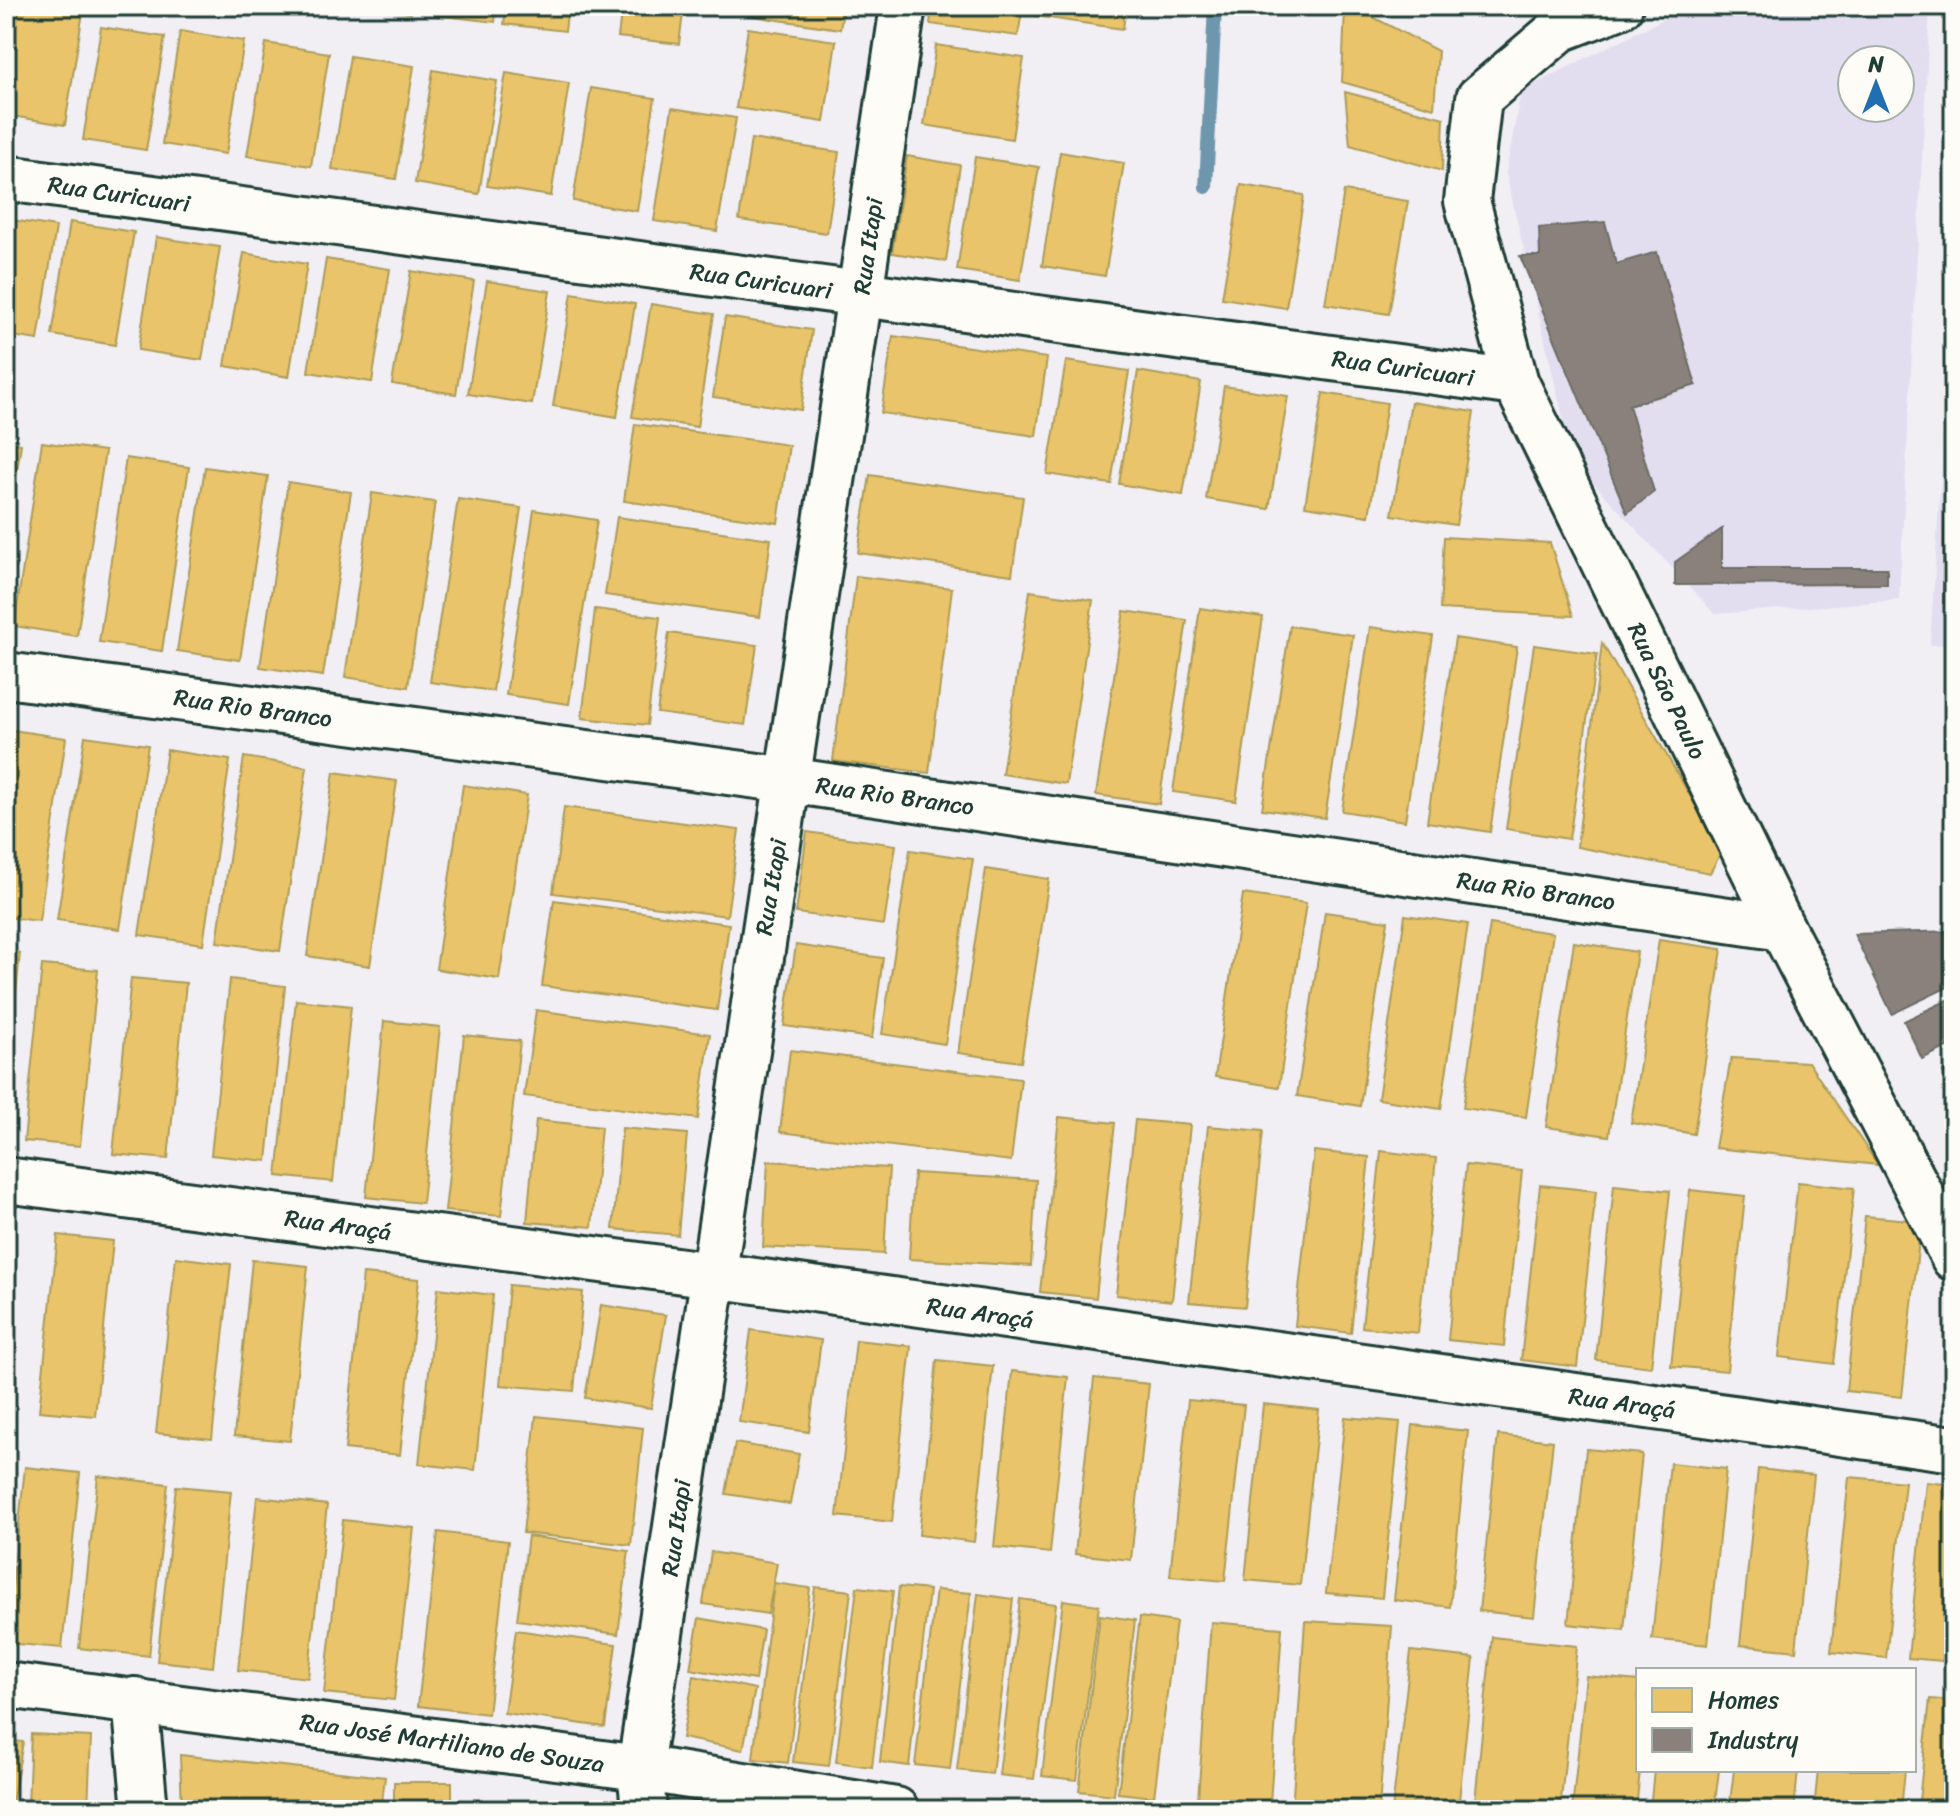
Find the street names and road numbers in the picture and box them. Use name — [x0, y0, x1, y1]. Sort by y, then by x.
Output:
street label: Rua Curicuari — [45, 163, 194, 225]
street label: Rua Itapi — [840, 194, 896, 297]
street label: Rua Curicuari — [687, 250, 836, 312]
street label: Rua Curicuari — [1329, 337, 1478, 399]
street label: Rua São Paulo — [1616, 615, 1718, 767]
street label: Rua Rio Branco — [171, 676, 335, 740]
street label: Rua Rio Branco — [813, 764, 977, 828]
street label: Rua Itapi — [743, 834, 800, 938]
street label: Rua Rio Branco — [1454, 859, 1618, 923]
street label: Rua Araçá — [282, 1197, 394, 1253]
street label: Rua Araçá — [924, 1285, 1036, 1341]
street label: Rua Araçá — [1566, 1375, 1678, 1431]
street label: Rua Itapi — [648, 1476, 704, 1579]
street label: Rua José Martiliano de Souza — [297, 1701, 607, 1785]

